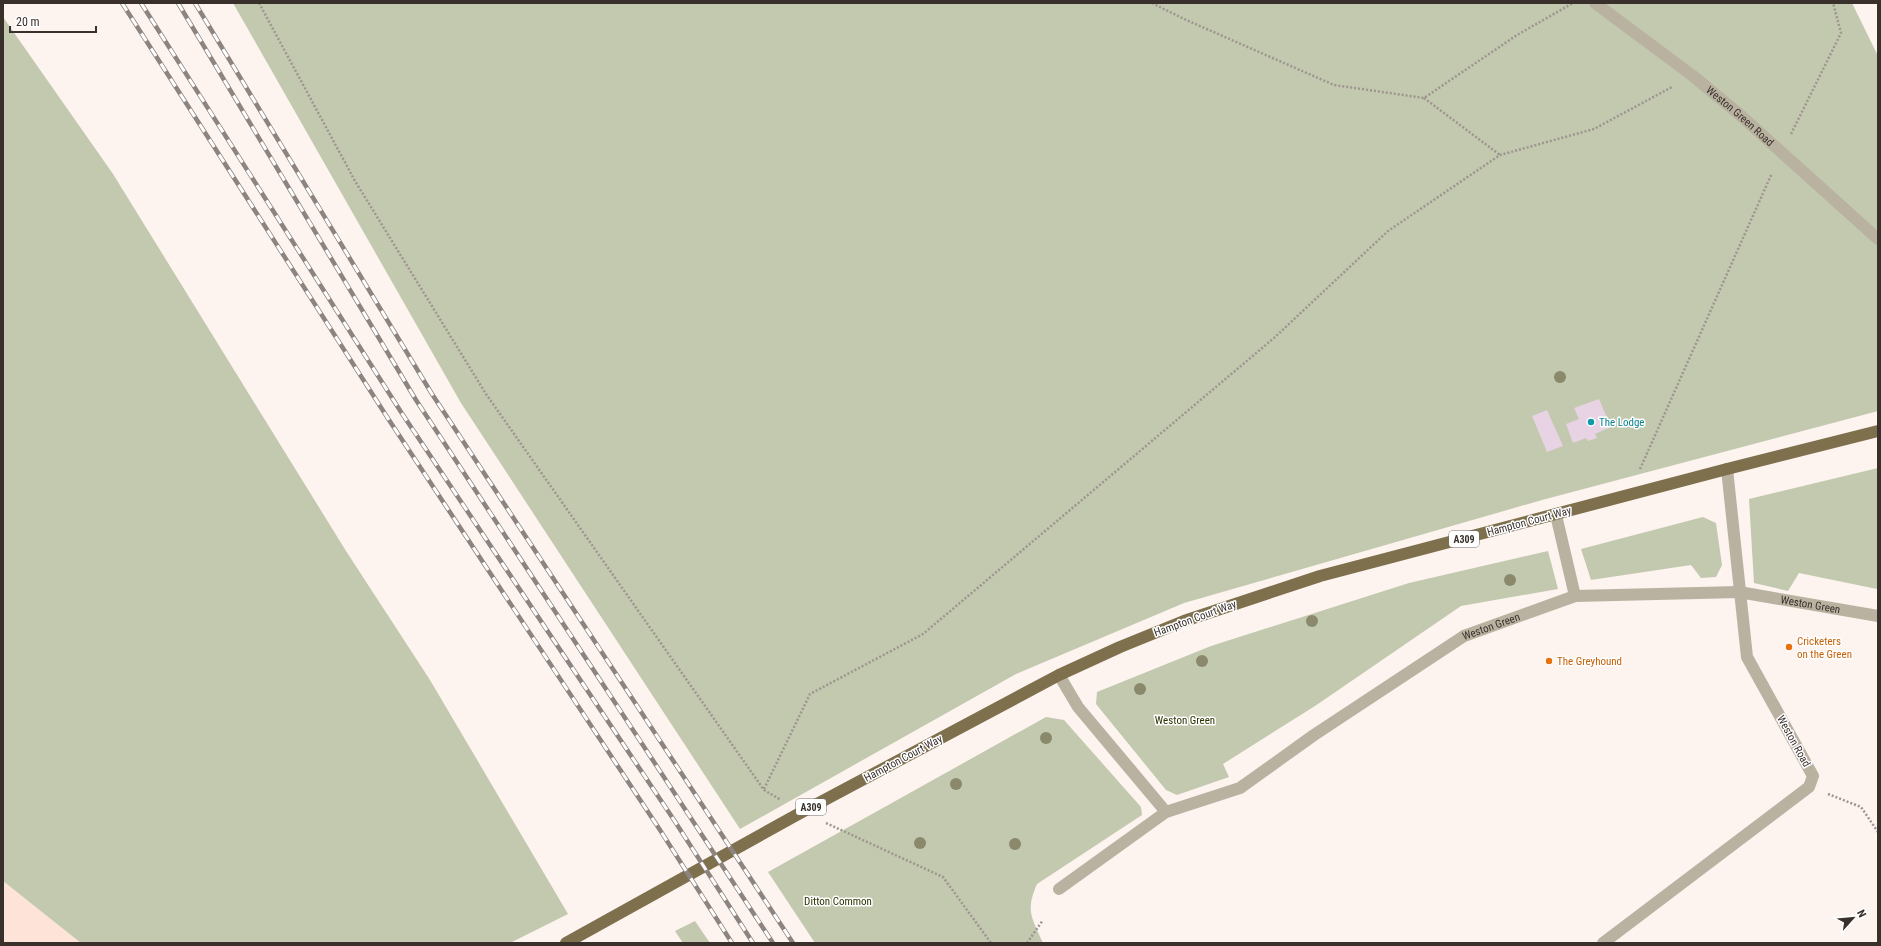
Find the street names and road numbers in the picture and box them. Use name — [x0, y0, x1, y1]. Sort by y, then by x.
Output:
street label: Weston Green Road — [1703, 84, 1776, 149]
street label: Hampton Court Way — [1486, 504, 1573, 539]
road number: A309 — [1449, 531, 1479, 547]
street label: Weston Green — [1780, 593, 1841, 616]
street label: Hampton Court Way — [1152, 597, 1239, 639]
street label: Weston Green — [1461, 610, 1522, 643]
street label: Weston Road — [1774, 713, 1813, 769]
street label: Hampton Court Way — [862, 732, 945, 785]
road number: A309 — [796, 799, 826, 815]

